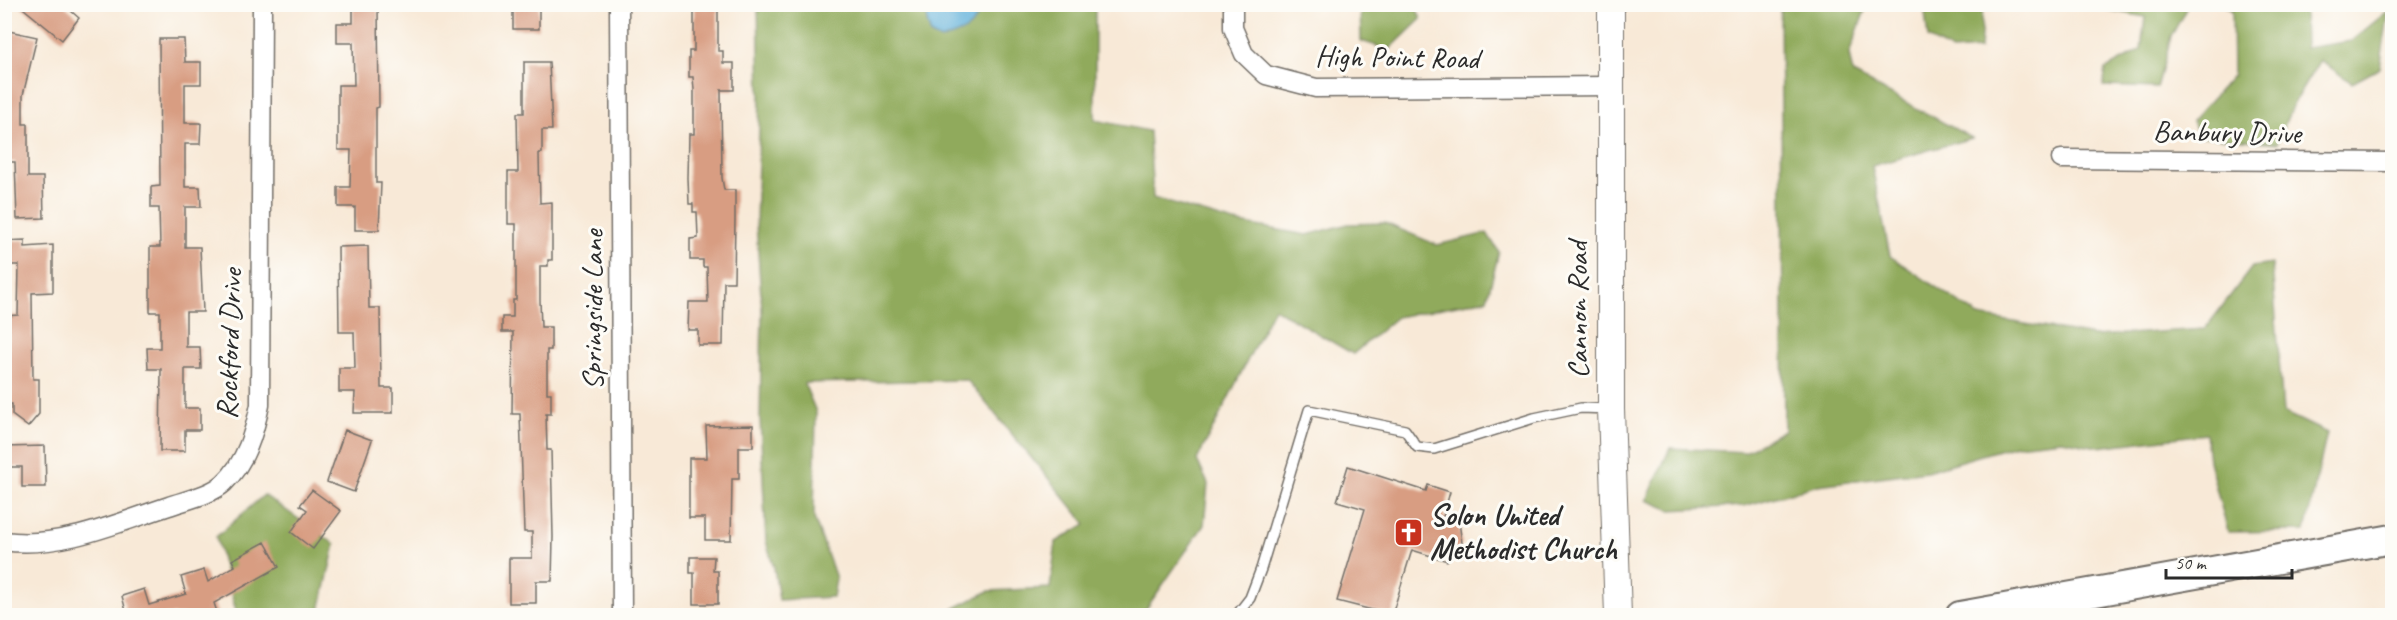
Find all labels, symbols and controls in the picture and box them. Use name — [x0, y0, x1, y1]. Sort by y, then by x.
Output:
street label: High Point Road — [1315, 37, 1483, 78]
street label: Banbury Drive — [2153, 112, 2304, 152]
street label: Springside Lane — [573, 228, 611, 390]
street label: Cannon Road — [1558, 237, 1596, 378]
street label: Rockford Drive — [207, 266, 251, 420]
place label: Solon United Methodist Church — [1430, 496, 1618, 568]
church icon: Solon United Methodist Church — [1393, 516, 1425, 548]
scale bar — [2166, 542, 2292, 580]
text: 50 m — [2175, 552, 2208, 574]

